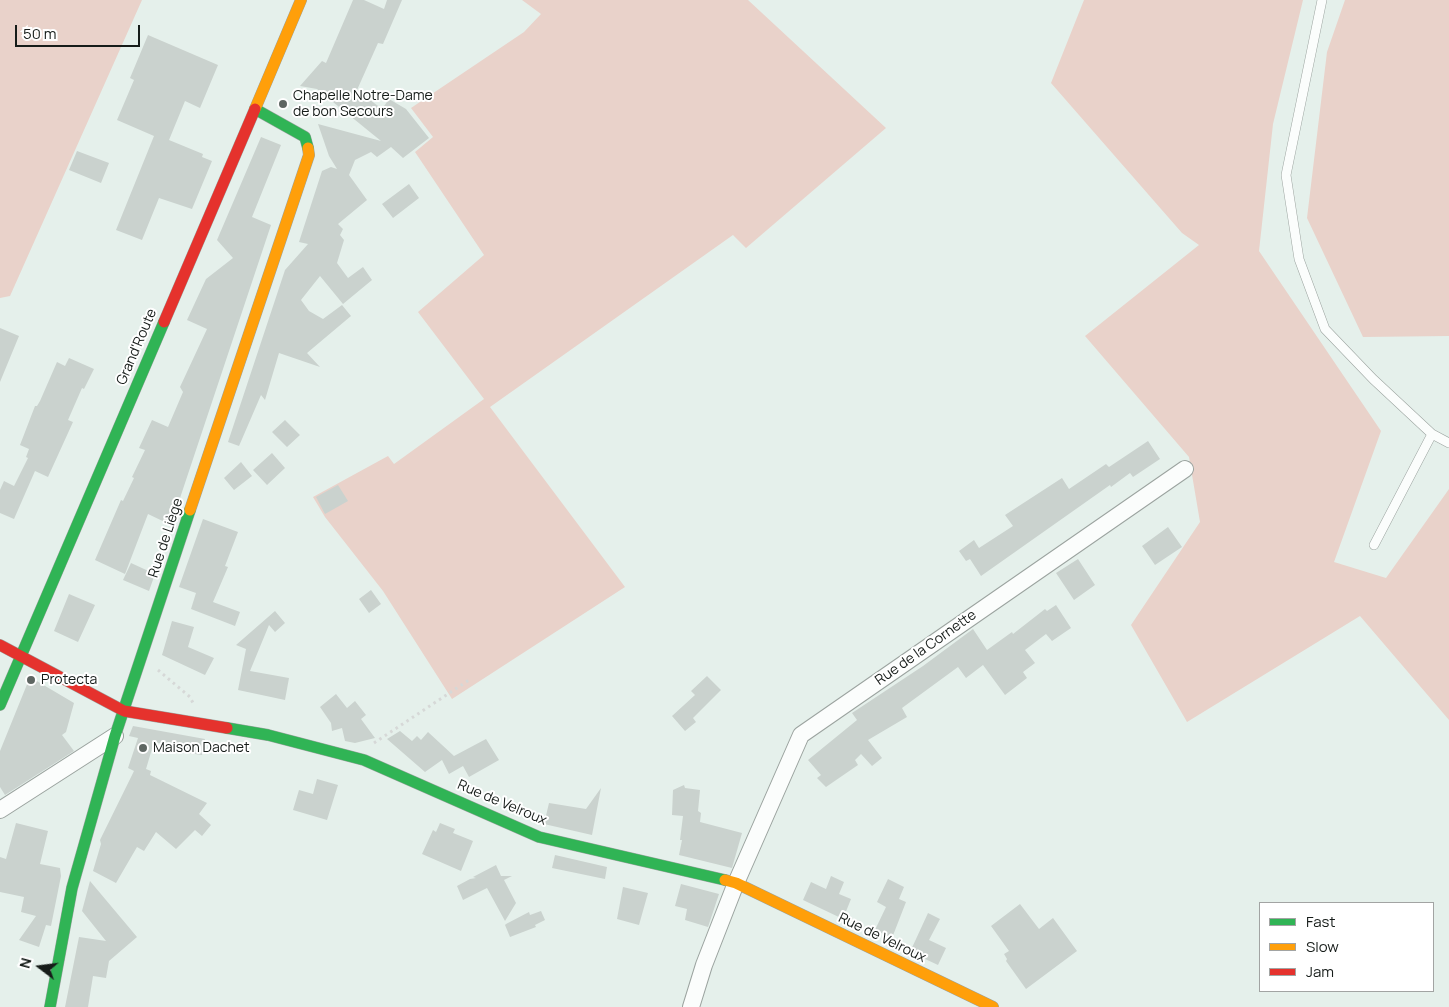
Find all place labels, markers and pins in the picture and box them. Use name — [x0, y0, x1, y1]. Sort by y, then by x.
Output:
place label: Chapelle Notre-Dame de bon Secours — [293, 88, 433, 120]
marker: Chapelle Notre-Dame de bon Secours — [277, 98, 289, 110]
place label: Protecta — [41, 672, 97, 688]
marker: Protecta — [25, 674, 37, 686]
place label: Maison Dachet — [153, 740, 250, 756]
marker: Maison Dachet — [137, 742, 149, 754]

